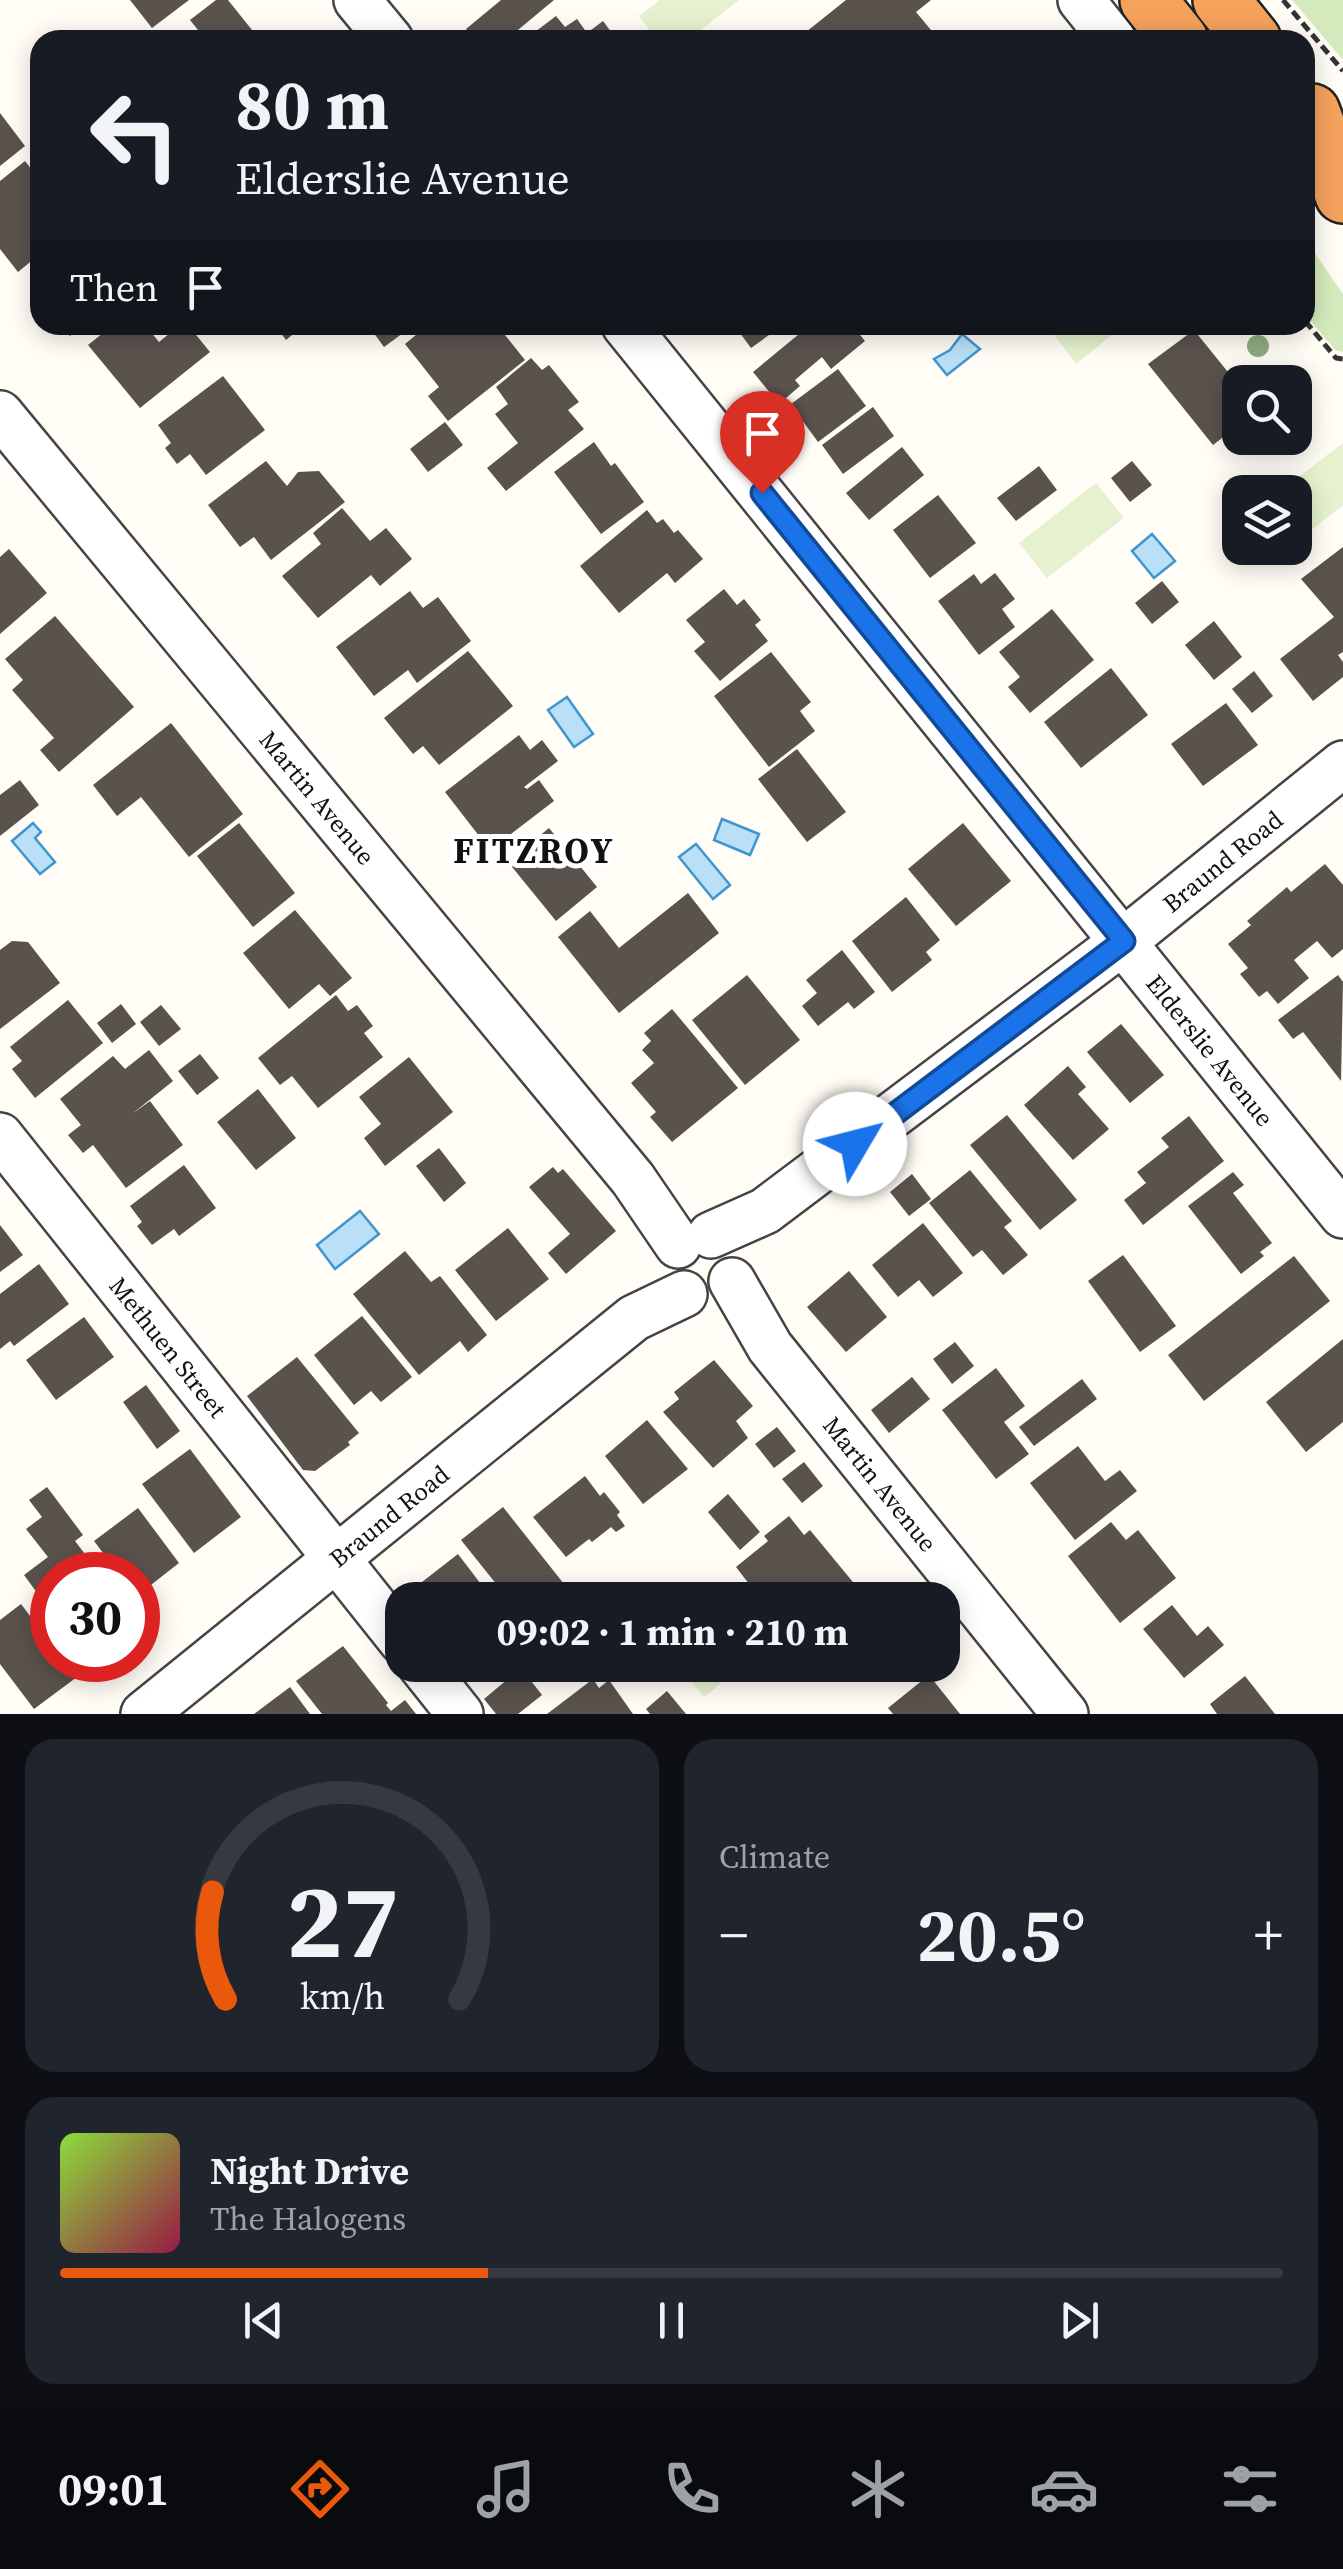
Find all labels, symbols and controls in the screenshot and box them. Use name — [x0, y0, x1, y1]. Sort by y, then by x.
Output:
text: 80 m — [235, 56, 389, 152]
icon: left — [70, 70, 200, 200]
text: Elderslie Avenue — [235, 147, 570, 209]
icon: arrive — [178, 260, 233, 315]
text: Then — [70, 262, 158, 314]
map controls — [1222, 365, 1312, 565]
button: search — [1222, 365, 1312, 455]
pin — [720, 391, 805, 494]
icon: arrive — [735, 406, 790, 461]
button: layers — [1222, 475, 1312, 565]
street label: Martin Avenue — [252, 723, 383, 872]
street label: Braund Road — [1155, 802, 1290, 920]
district label: FITZROY — [453, 827, 615, 875]
street label: Elderslie Avenue — [1139, 967, 1282, 1133]
position arrow — [803, 1092, 907, 1196]
street label: Methuen Street — [102, 1270, 235, 1425]
street label: Martin Avenue — [815, 1409, 945, 1559]
street label: Braund Road — [322, 1457, 456, 1575]
speed limit sign: 30 — [30, 1552, 160, 1682]
text: 09:02 · 1 min · 210 m — [496, 1606, 849, 1658]
text: Climate — [719, 1835, 830, 1879]
text: 27 — [286, 1849, 398, 1992]
text: 20.5° — [916, 1883, 1086, 1986]
text: − — [719, 1897, 748, 1972]
text: + — [1254, 1897, 1283, 1972]
text: km/h — [299, 1972, 385, 2021]
text: Night Drive — [210, 2145, 409, 2197]
text: The Halogens — [210, 2197, 406, 2241]
icon: previous — [236, 2293, 291, 2348]
icon: pause — [644, 2293, 699, 2348]
icon: next — [1052, 2293, 1107, 2348]
icon: directions — [285, 2454, 355, 2524]
icon: music — [471, 2454, 541, 2524]
icon: phone — [657, 2454, 727, 2524]
icon: climate — [843, 2454, 913, 2524]
icon: car — [1029, 2454, 1099, 2524]
icon: filters — [1215, 2454, 1285, 2524]
text: 09:01 — [58, 2458, 169, 2520]

